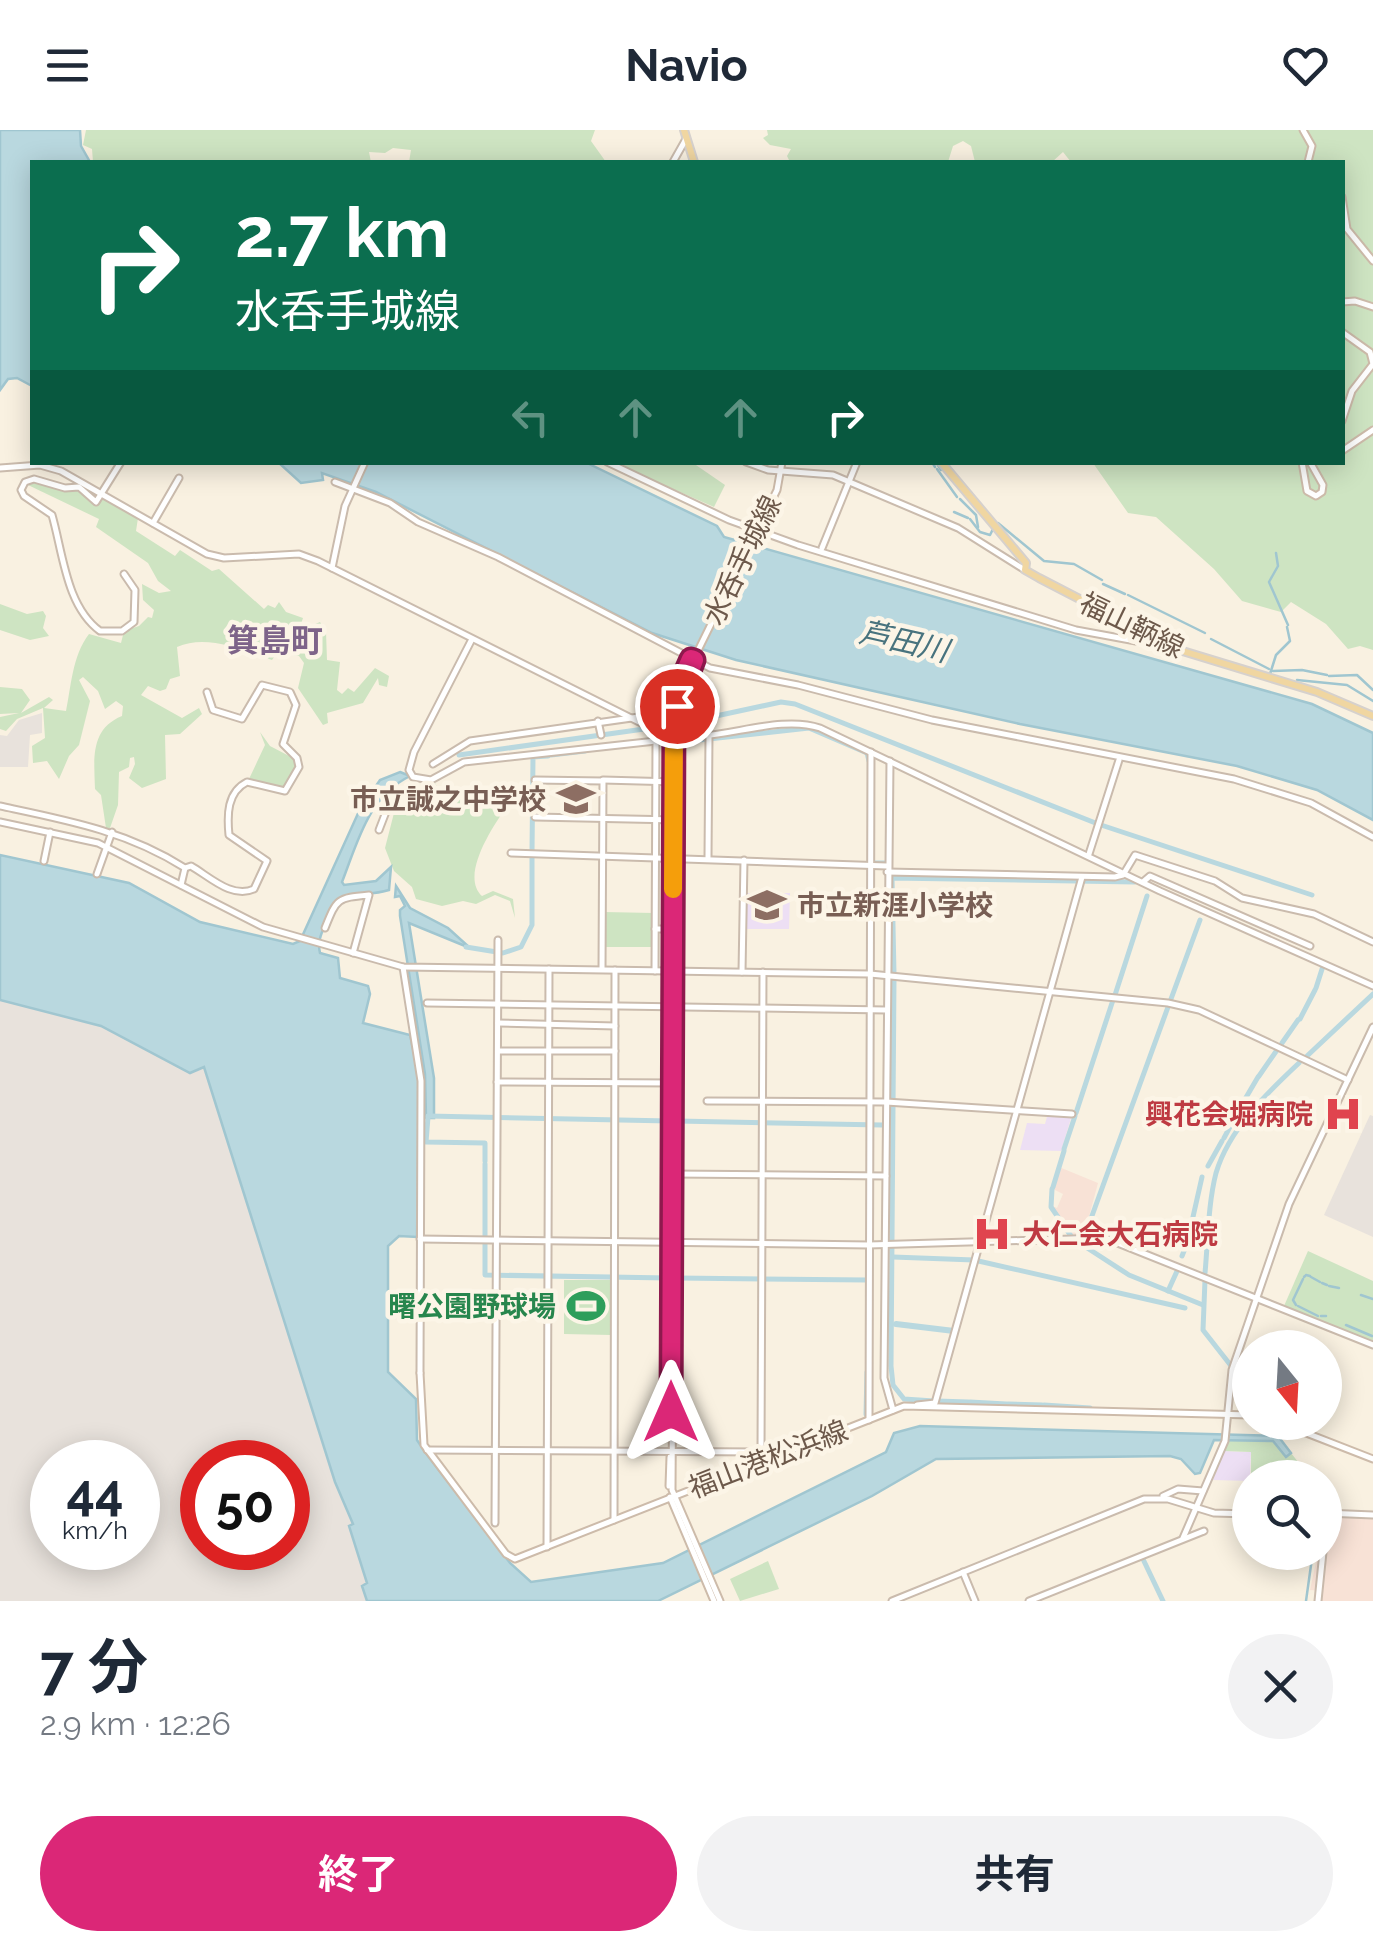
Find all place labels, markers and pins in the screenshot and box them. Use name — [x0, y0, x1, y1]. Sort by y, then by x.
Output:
pin — [635, 664, 720, 749]
school or university icon: 市立誠之中学校 — [555, 778, 597, 820]
place label: 市立誠之中学校 — [350, 783, 546, 816]
school or university icon: 市立新涯小学校 — [746, 884, 788, 926]
place label: 市立新涯小学校 — [797, 889, 993, 922]
hospital icon: 興花会堀病院 — [1322, 1093, 1364, 1135]
place label: 興花会堀病院 — [1145, 1098, 1313, 1131]
hospital icon: 大仁会大石病院 — [971, 1213, 1013, 1255]
place label: 大仁会大石病院 — [1022, 1218, 1218, 1251]
sports icon: 曙公園野球場 — [565, 1285, 607, 1327]
place label: 曙公園野球場 — [388, 1290, 556, 1323]

